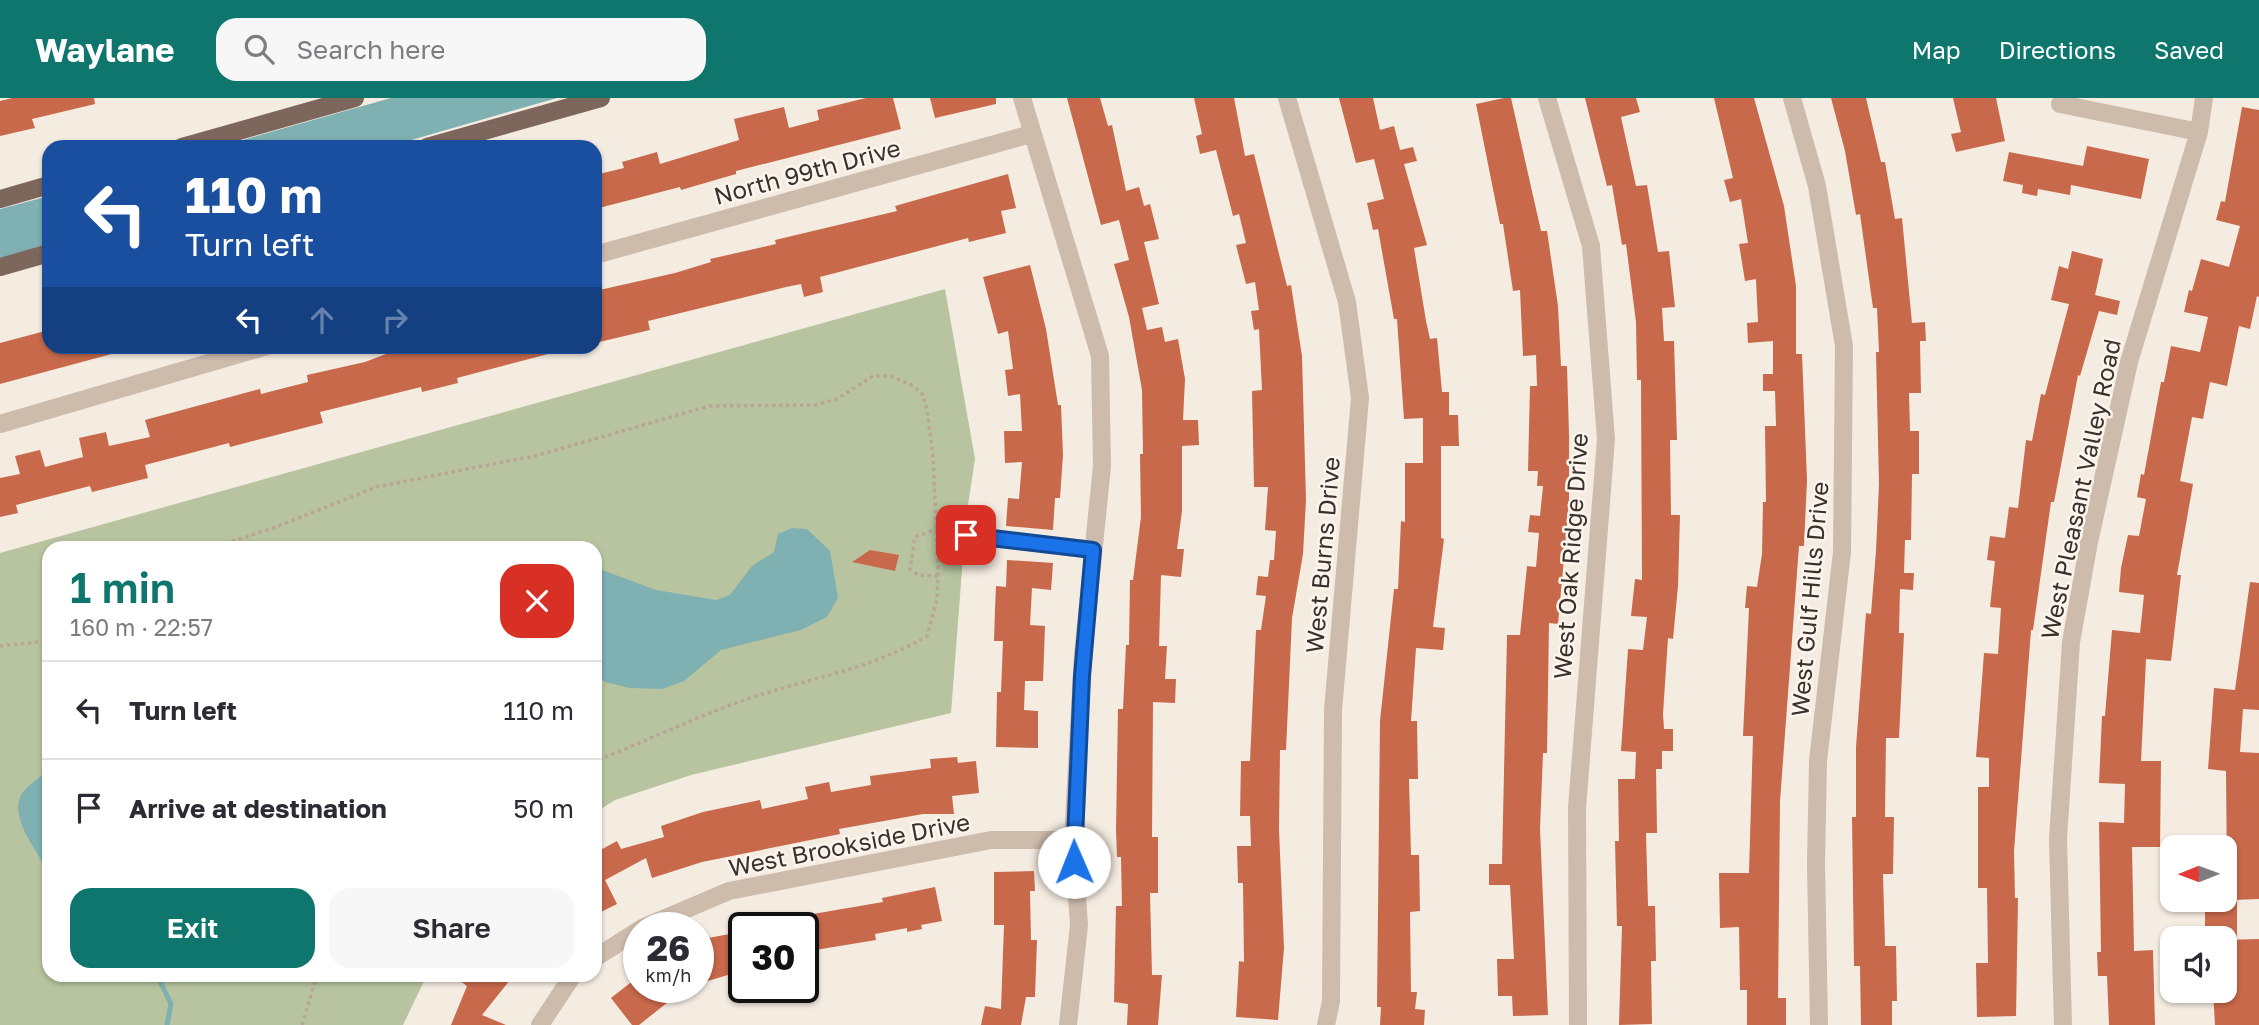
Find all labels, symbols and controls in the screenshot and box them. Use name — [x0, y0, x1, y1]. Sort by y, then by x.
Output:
search box — [216, 18, 706, 81]
text: Waylane — [35, 30, 174, 69]
icon: search — [240, 30, 278, 68]
text: Search here — [296, 34, 445, 65]
text: Map — [1912, 35, 1961, 64]
text: Directions — [1999, 35, 2116, 64]
text: Saved — [2154, 35, 2224, 64]
street label: North 99th Drive — [711, 132, 903, 210]
text: 110 m — [185, 165, 322, 224]
icon: left — [70, 168, 161, 259]
text: Turn left — [185, 225, 314, 263]
icon: left — [230, 301, 268, 339]
icon: ahead — [303, 301, 341, 339]
icon: right — [376, 301, 414, 339]
street label: West Pleasant Valley Road — [2034, 336, 2126, 642]
street label: West Oak Ridge Drive — [1547, 432, 1593, 680]
street label: West Burns Drive — [1299, 455, 1345, 655]
street label: West Gulf Hills Drive — [1784, 480, 1834, 718]
pin — [936, 505, 996, 565]
icon: arrive — [947, 516, 985, 554]
text: 1 min — [70, 562, 175, 612]
button: close — [500, 564, 574, 638]
text: 160 m · 22:57 — [70, 613, 213, 641]
icon: left — [70, 691, 108, 729]
text: Turn left — [129, 695, 237, 726]
text: 110 m — [503, 695, 574, 726]
icon: arrive — [70, 789, 108, 827]
text: Arrive at destination — [129, 793, 387, 824]
text: 50 m — [513, 793, 574, 824]
street label: West Brookside Drive — [726, 806, 972, 882]
position arrow — [1037, 825, 1111, 899]
north arrow — [2160, 835, 2236, 912]
map controls — [2160, 835, 2237, 1003]
button: Exit — [70, 888, 315, 968]
button: Share — [329, 888, 574, 968]
speed limit sign: 30 — [728, 912, 819, 1003]
button: sound — [2160, 926, 2237, 1003]
text: 26 — [647, 927, 690, 969]
text: km/h — [646, 964, 691, 986]

